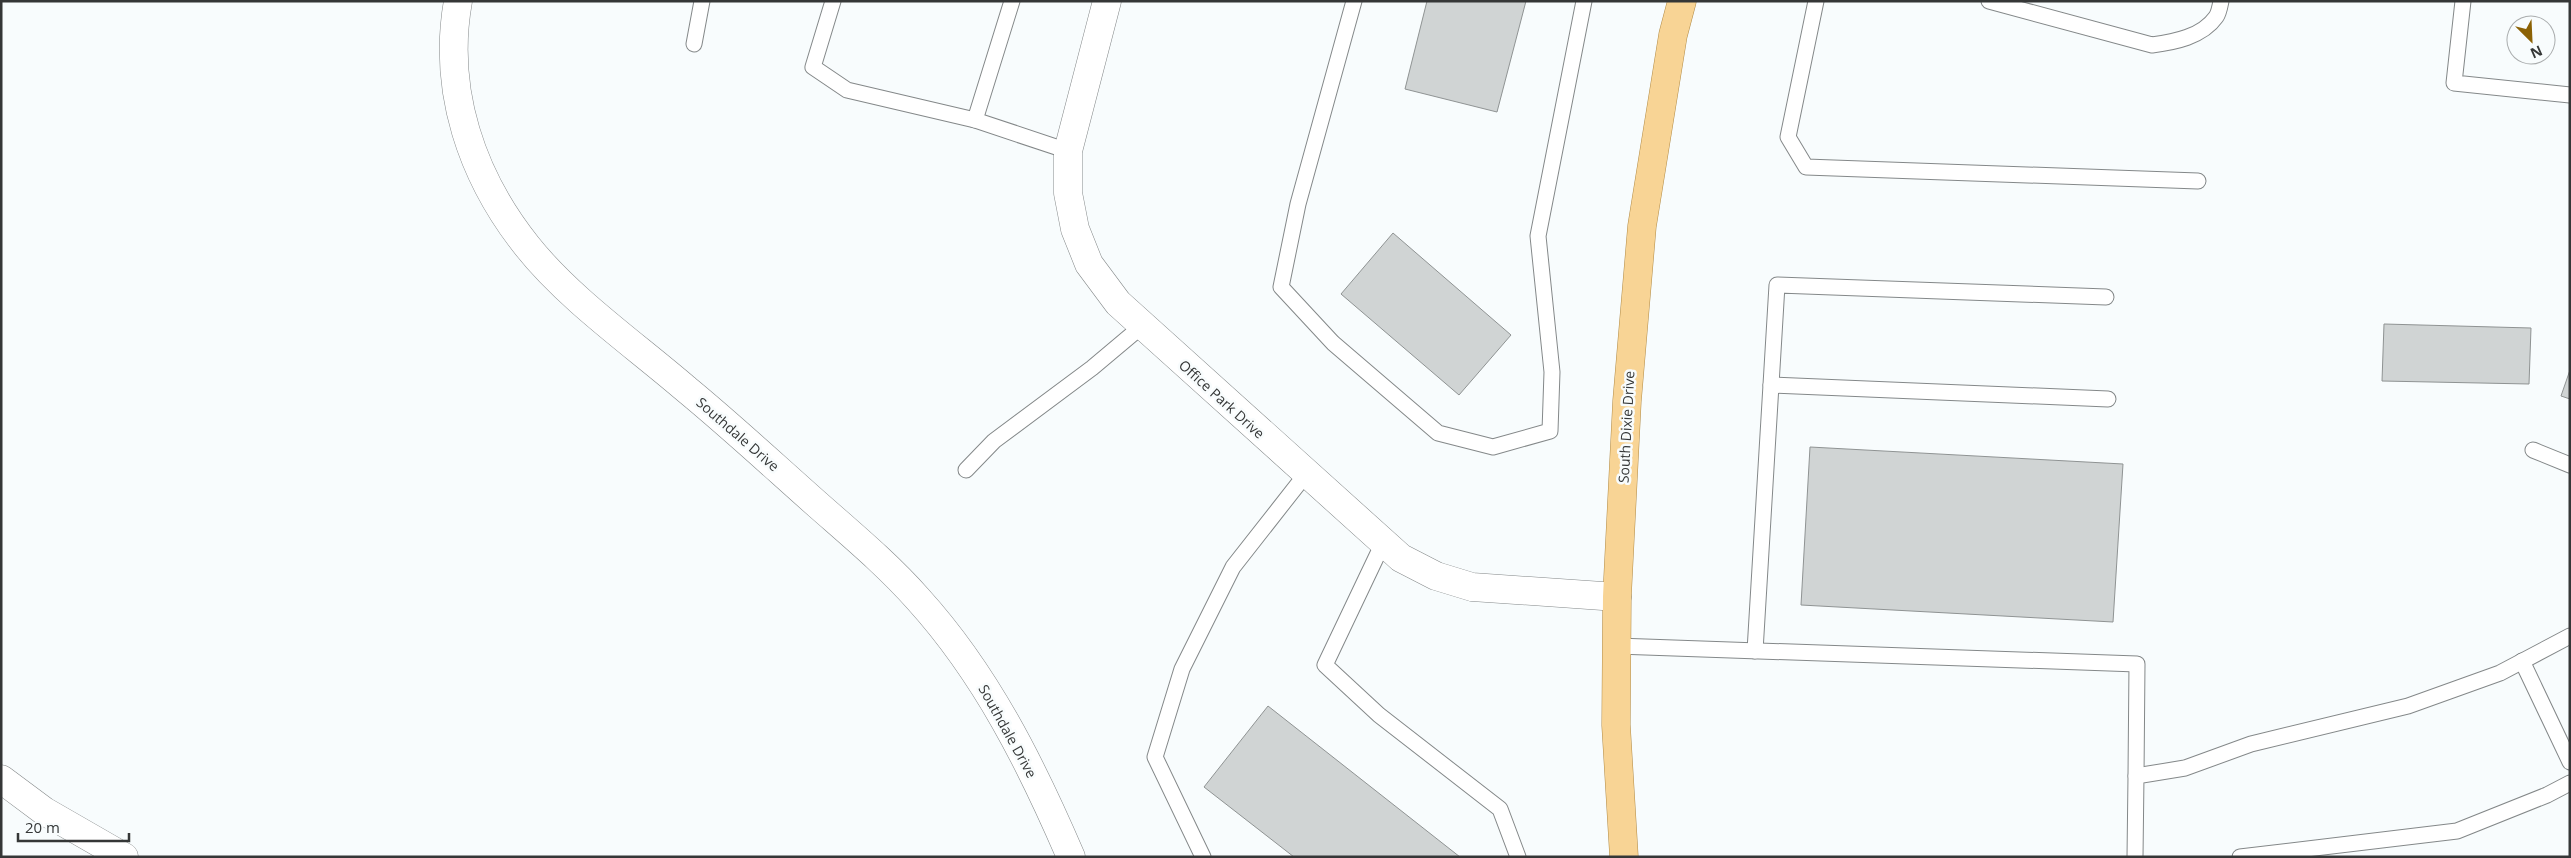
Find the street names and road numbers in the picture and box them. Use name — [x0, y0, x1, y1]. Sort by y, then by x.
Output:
street label: Office Park Drive — [1175, 355, 1269, 443]
street label: South Dixie Drive — [1614, 370, 1638, 484]
street label: Southdale Drive — [693, 393, 784, 475]
street label: Southdale Drive — [975, 681, 1042, 781]

